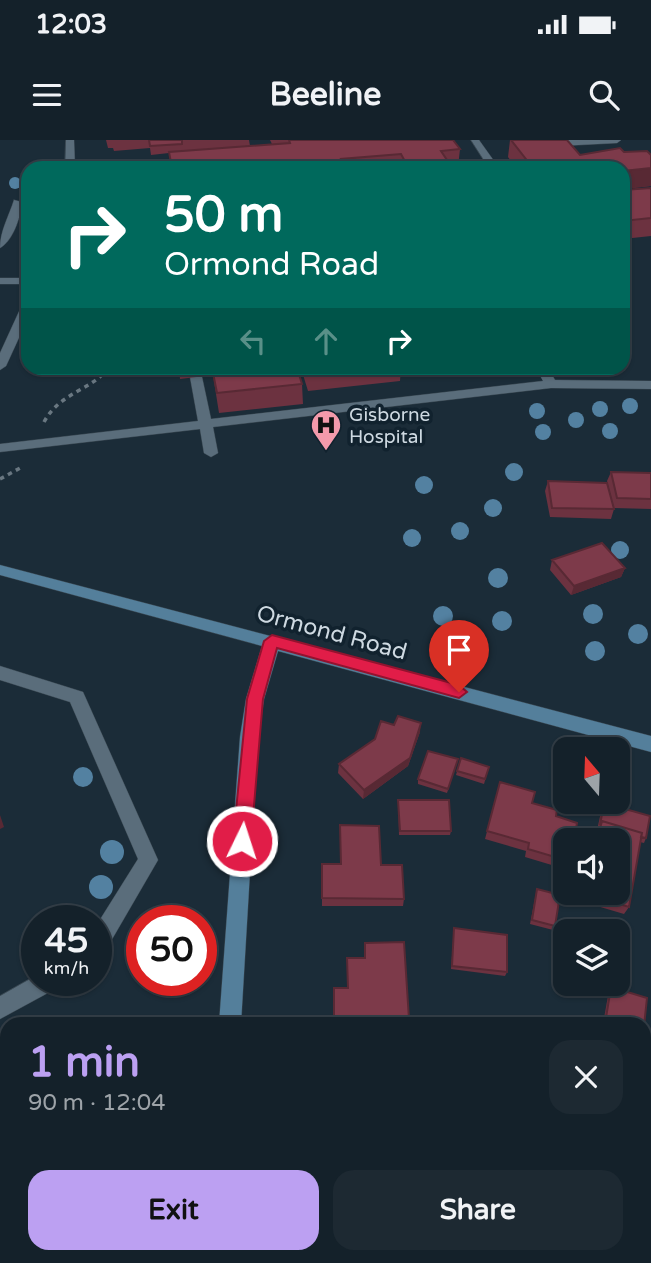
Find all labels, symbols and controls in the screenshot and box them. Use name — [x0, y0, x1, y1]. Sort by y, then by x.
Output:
text: 12:03 — [35, 9, 107, 40]
icon: menu — [28, 76, 66, 114]
text: Beeline — [270, 76, 381, 114]
icon: search — [585, 76, 623, 114]
text: 50 m — [164, 186, 283, 245]
icon: right — [49, 189, 140, 280]
text: Ormond Road — [164, 246, 379, 284]
icon: left — [234, 322, 272, 360]
icon: ahead — [307, 322, 345, 360]
icon: right — [380, 322, 418, 360]
place label: Gisborne Hospital — [349, 404, 430, 448]
hospital icon: Gisborne Hospital — [309, 408, 343, 452]
street label: Ormond Road — [253, 599, 410, 667]
pin — [429, 620, 489, 692]
icon: arrive — [440, 631, 478, 669]
north arrow — [553, 737, 630, 814]
map controls — [553, 737, 630, 996]
position arrow — [205, 804, 279, 878]
button: sound — [553, 828, 630, 905]
speed limit sign: 50 — [126, 905, 217, 996]
button: layers — [553, 919, 630, 996]
text: 45 — [45, 920, 88, 962]
text: km/h — [44, 957, 89, 979]
text: 1 min — [28, 1037, 140, 1088]
button: close — [549, 1040, 623, 1114]
text: 90 m · 12:04 — [28, 1089, 166, 1117]
button: Exit — [28, 1170, 319, 1250]
button: Share — [333, 1170, 623, 1250]

